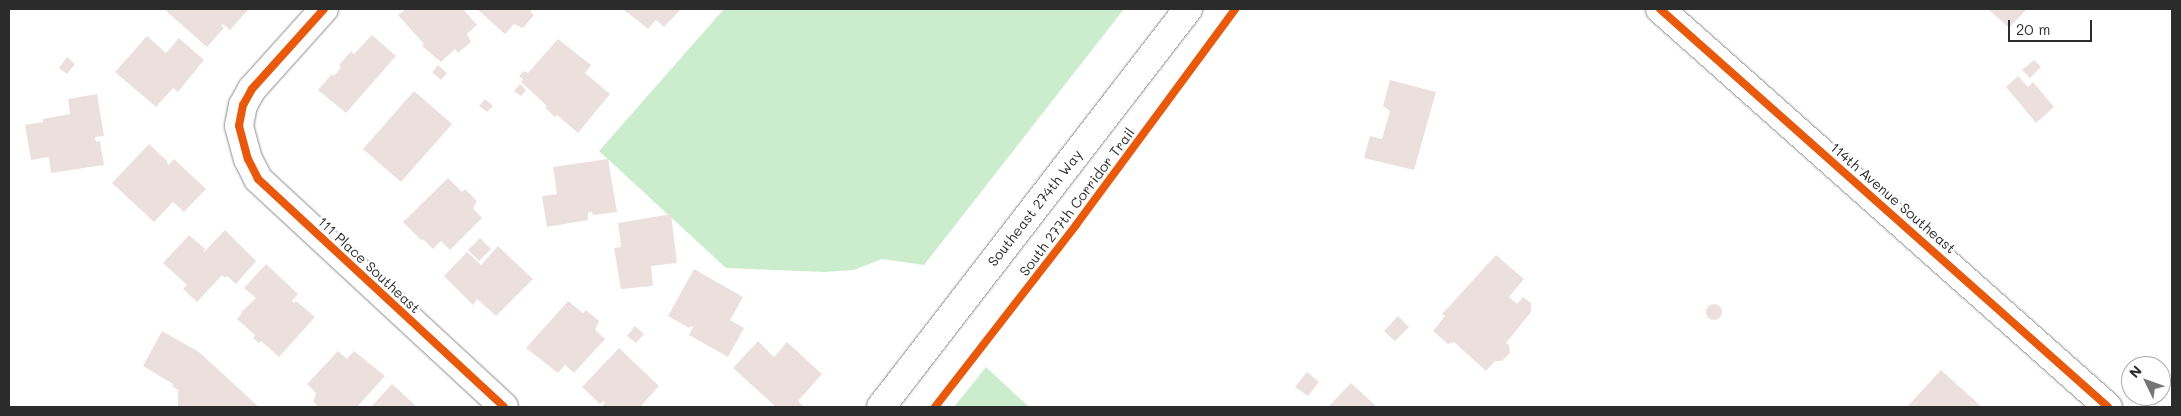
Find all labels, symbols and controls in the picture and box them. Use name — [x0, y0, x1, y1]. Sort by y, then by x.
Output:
scale bar — [2011, 10, 2095, 42]
text: 20 m — [2016, 19, 2050, 39]
street label: South 277th Corridor Trail — [1016, 125, 1138, 279]
street label: 114th Avenue Southeast — [1827, 139, 1959, 257]
street label: Southeast 274th Way — [984, 146, 1086, 270]
street label: 111 Place Southeast — [314, 213, 424, 317]
north arrow — [2121, 356, 2171, 406]
text: N — [2125, 361, 2146, 382]

